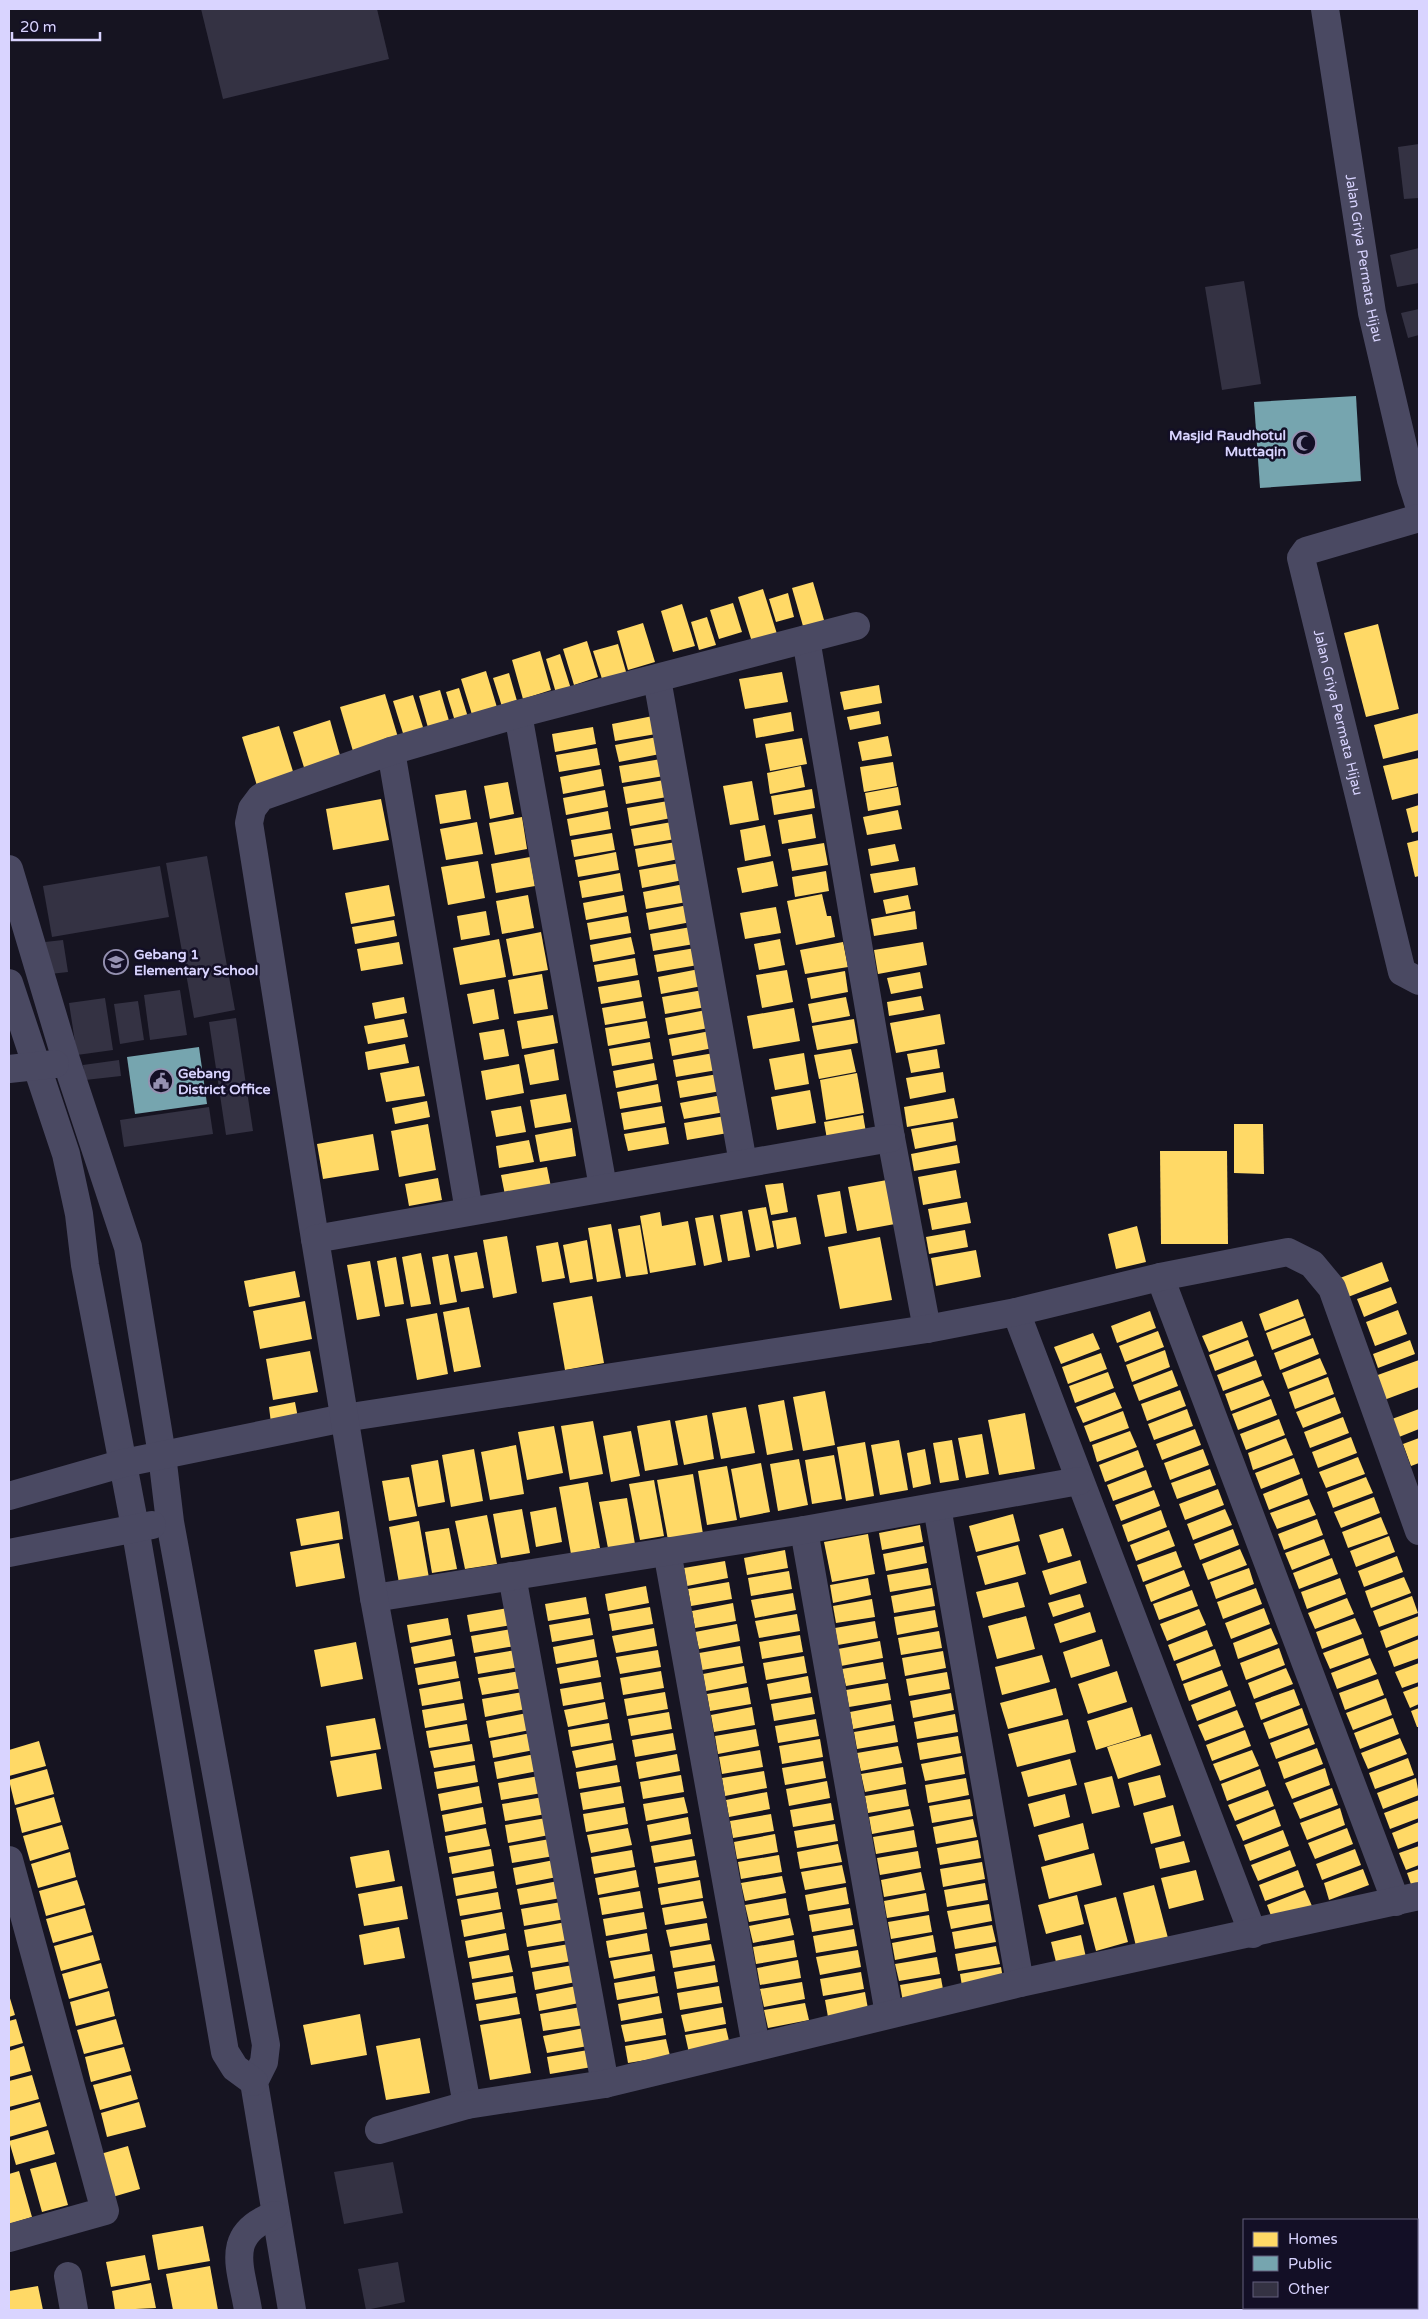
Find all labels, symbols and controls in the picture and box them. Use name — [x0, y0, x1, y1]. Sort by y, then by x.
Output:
scale bar — [12, 10, 100, 42]
text: 20 m — [20, 18, 57, 36]
street label: Jalan Griya Permata Hijau — [1342, 173, 1386, 344]
place label: Masjid Raudhotul Muttaqin — [1169, 427, 1286, 460]
mosque icon: Masjid Raudhotul Muttaqin — [1291, 430, 1317, 456]
street label: Jalan Griya Permata Hijau — [1310, 628, 1367, 797]
place label: Gebang 1 Elementary School — [134, 946, 258, 979]
school or university icon: Gebang 1 Elementary School — [103, 949, 129, 975]
place label: Gebang District Office — [178, 1065, 270, 1098]
public building icon: Gebang District Office — [148, 1068, 174, 1094]
legend — [1243, 2219, 1418, 2309]
text: Homes — [1288, 2230, 1338, 2248]
text: Public — [1288, 2255, 1332, 2273]
text: Other — [1288, 2280, 1330, 2298]

